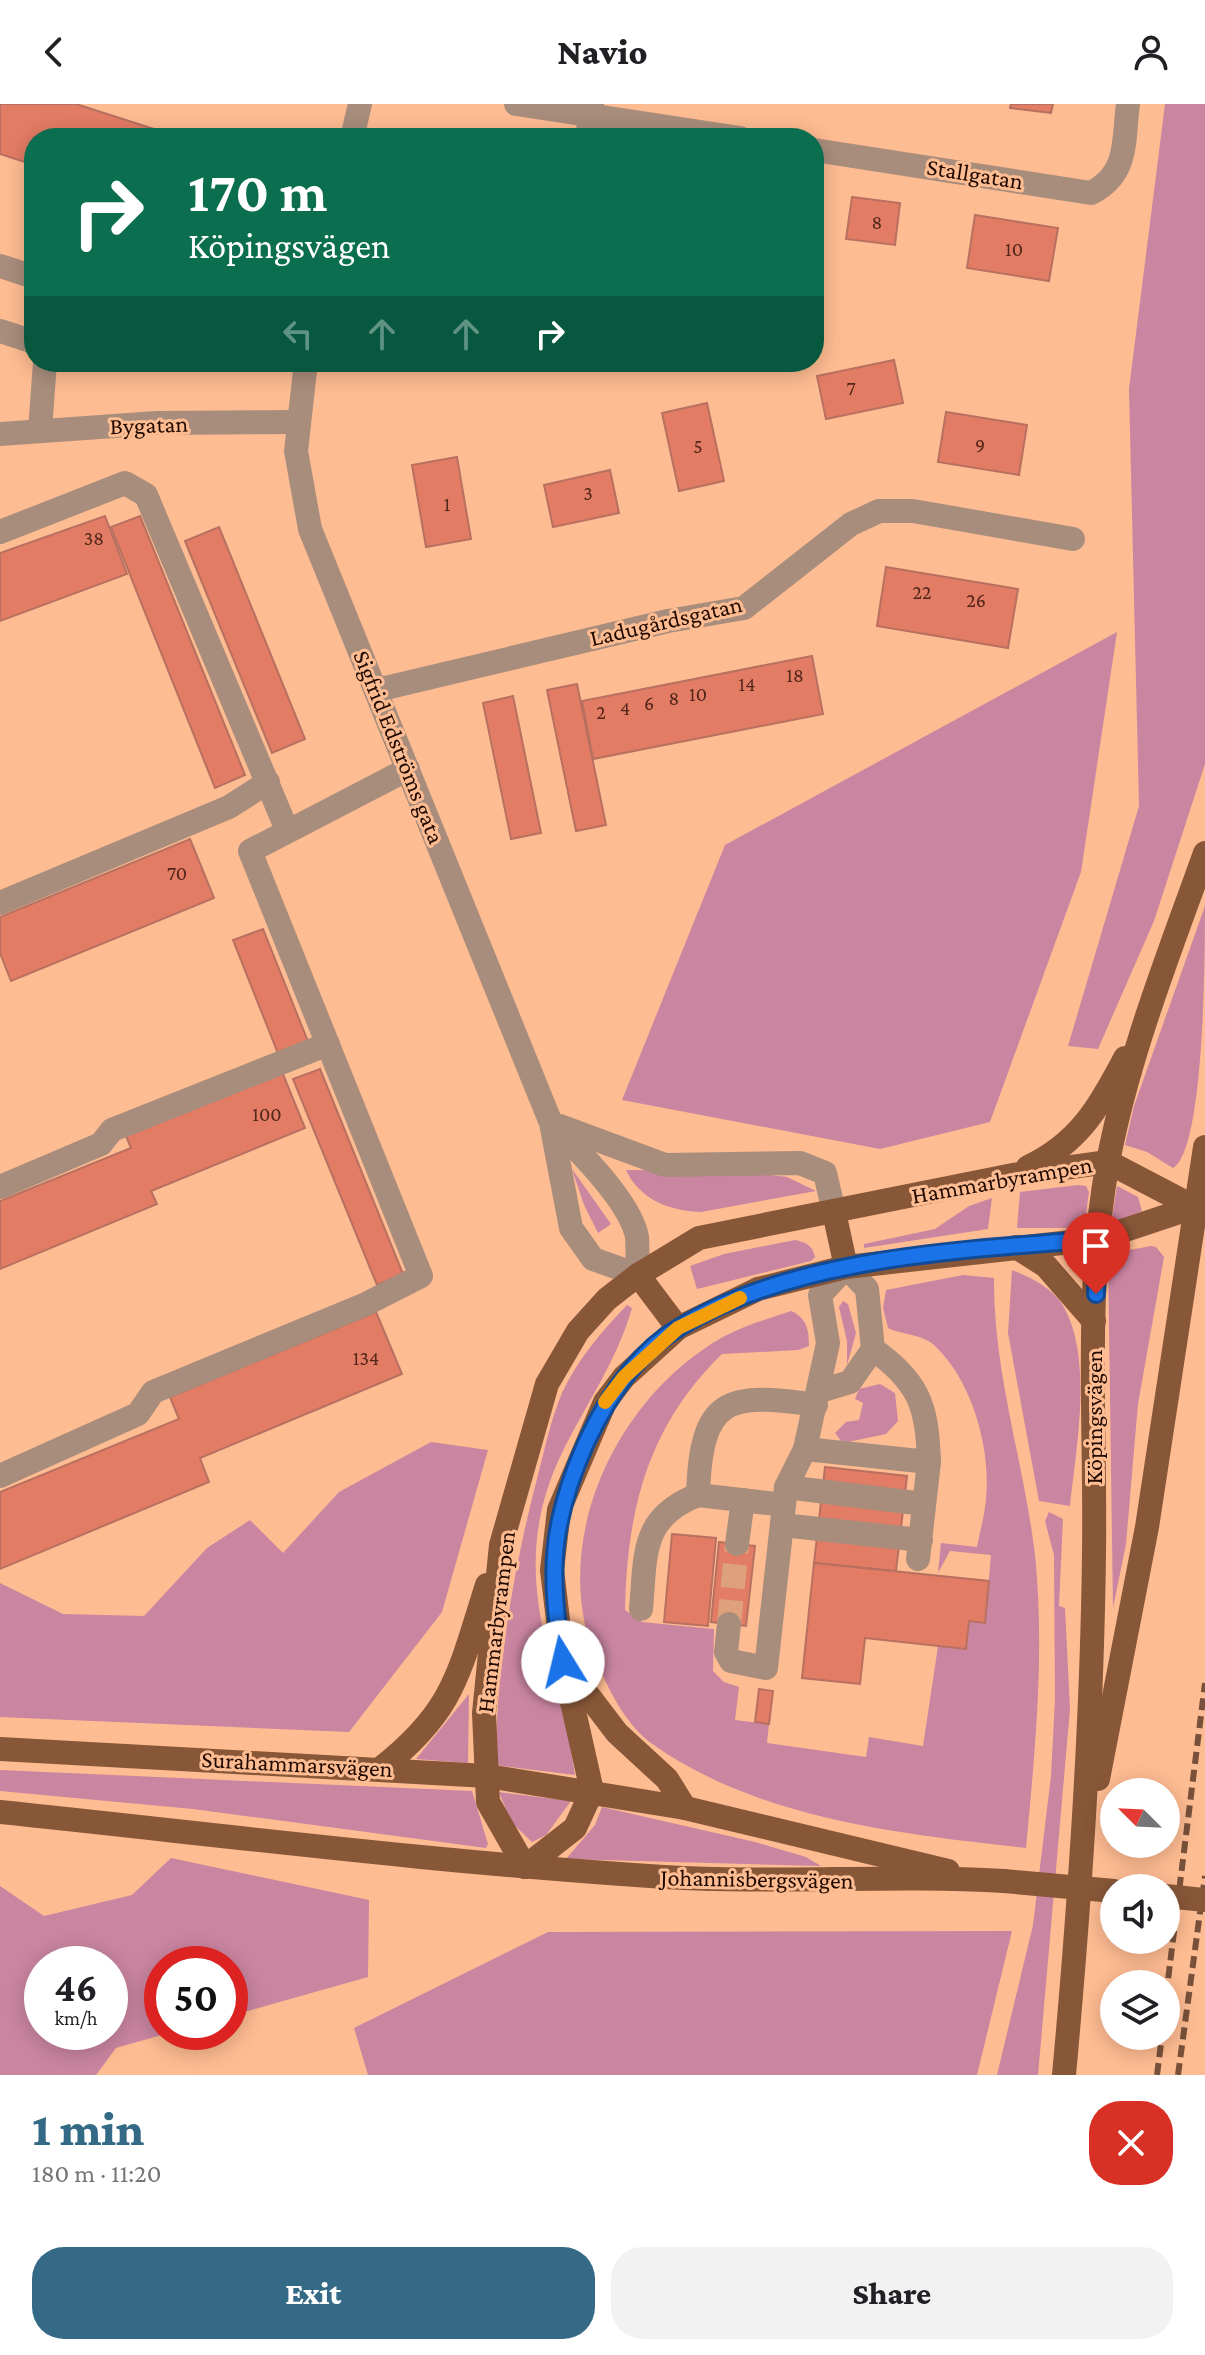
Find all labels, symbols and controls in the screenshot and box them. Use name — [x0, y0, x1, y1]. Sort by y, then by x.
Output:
icon: back — [32, 30, 76, 74]
icon: person — [1129, 30, 1173, 74]
text: Navio — [557, 32, 648, 72]
street label: Stallgatan — [925, 153, 1025, 194]
icon: right — [56, 160, 160, 264]
text: 170 m — [188, 161, 327, 223]
house number: 8 — [872, 211, 882, 233]
text: Köpingsvägen — [188, 226, 390, 266]
house number: 10 — [1005, 238, 1023, 260]
icon: left — [276, 312, 320, 356]
icon: ahead — [360, 312, 404, 356]
icon: ahead — [444, 312, 488, 356]
icon: right — [528, 312, 572, 356]
house number: 7 — [846, 377, 856, 399]
street label: Bygatan — [109, 410, 189, 439]
house number: 9 — [975, 434, 985, 456]
house number: 5 — [693, 435, 703, 457]
house number: 3 — [583, 482, 593, 504]
house number: 1 — [444, 493, 450, 515]
house number: 38 — [84, 527, 104, 549]
house number: 22 — [913, 581, 931, 603]
house number: 26 — [966, 589, 986, 611]
street label: Ladugårdsgatan — [587, 590, 745, 651]
street label: Sigfrid Edströms gata — [348, 646, 451, 847]
house number: 18 — [786, 664, 804, 686]
house number: 14 — [739, 673, 755, 695]
house number: 10 — [689, 683, 707, 705]
house number: 8 — [669, 687, 679, 709]
house number: 6 — [644, 692, 654, 714]
house number: 4 — [620, 697, 630, 719]
house number: 2 — [596, 701, 606, 723]
house number: 70 — [167, 862, 187, 884]
house number: 100 — [252, 1103, 282, 1125]
street label: Hammarbyrampen — [910, 1150, 1094, 1209]
pin — [1062, 1212, 1130, 1294]
icon: arrive — [1074, 1224, 1118, 1268]
house number: 134 — [353, 1347, 379, 1369]
street label: Köpingsvägen — [1080, 1349, 1107, 1484]
street label: Hammarbyrampen — [471, 1529, 520, 1714]
position arrow — [521, 1620, 605, 1704]
street label: Surahammarsvägen — [201, 1745, 393, 1782]
north arrow — [1100, 1778, 1180, 1858]
map controls — [1100, 1778, 1180, 2050]
street label: Johannisbergsvägen — [658, 1863, 854, 1894]
button: sound — [1100, 1874, 1180, 1954]
speed limit sign: 50 — [144, 1946, 248, 2050]
text: 46 — [54, 1965, 98, 2010]
button: layers — [1100, 1970, 1180, 2050]
text: km/h — [54, 2007, 98, 2029]
button: close — [1089, 2101, 1173, 2185]
text: 1 min — [32, 2102, 144, 2155]
text: 180 m · 11:20 — [32, 2159, 161, 2188]
button: Exit — [32, 2247, 595, 2339]
button: Share — [611, 2247, 1173, 2339]

